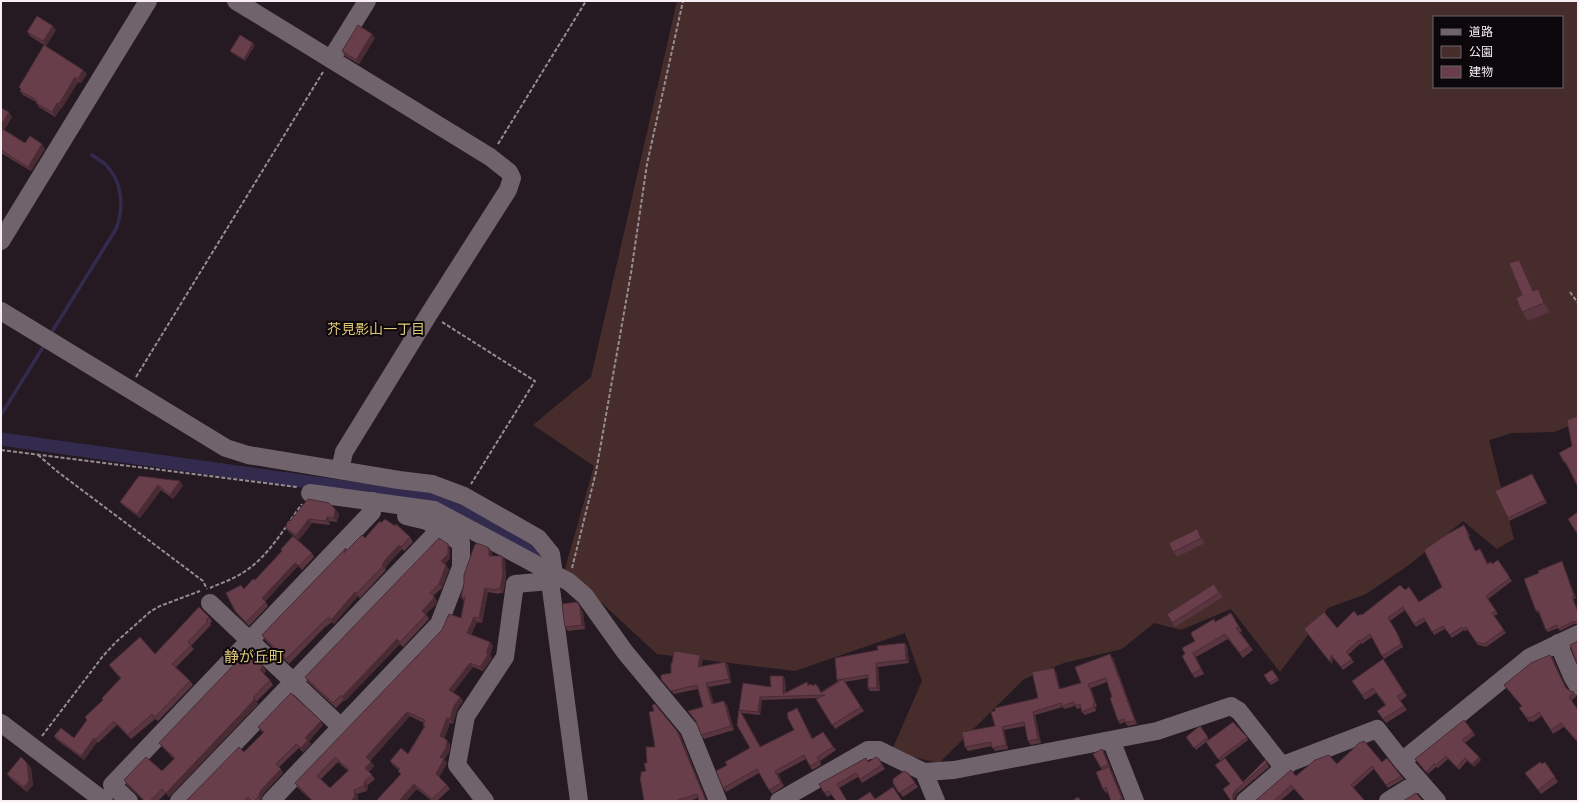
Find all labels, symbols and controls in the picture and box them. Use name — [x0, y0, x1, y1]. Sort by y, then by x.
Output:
legend — [1433, 16, 1563, 88]
text: 道路 — [1469, 25, 1493, 40]
text: 公園 — [1469, 45, 1493, 60]
text: 建物 — [1469, 65, 1493, 80]
district label: 芥見影山一丁目 — [327, 321, 425, 338]
district label: 静が丘町 — [224, 648, 284, 667]

